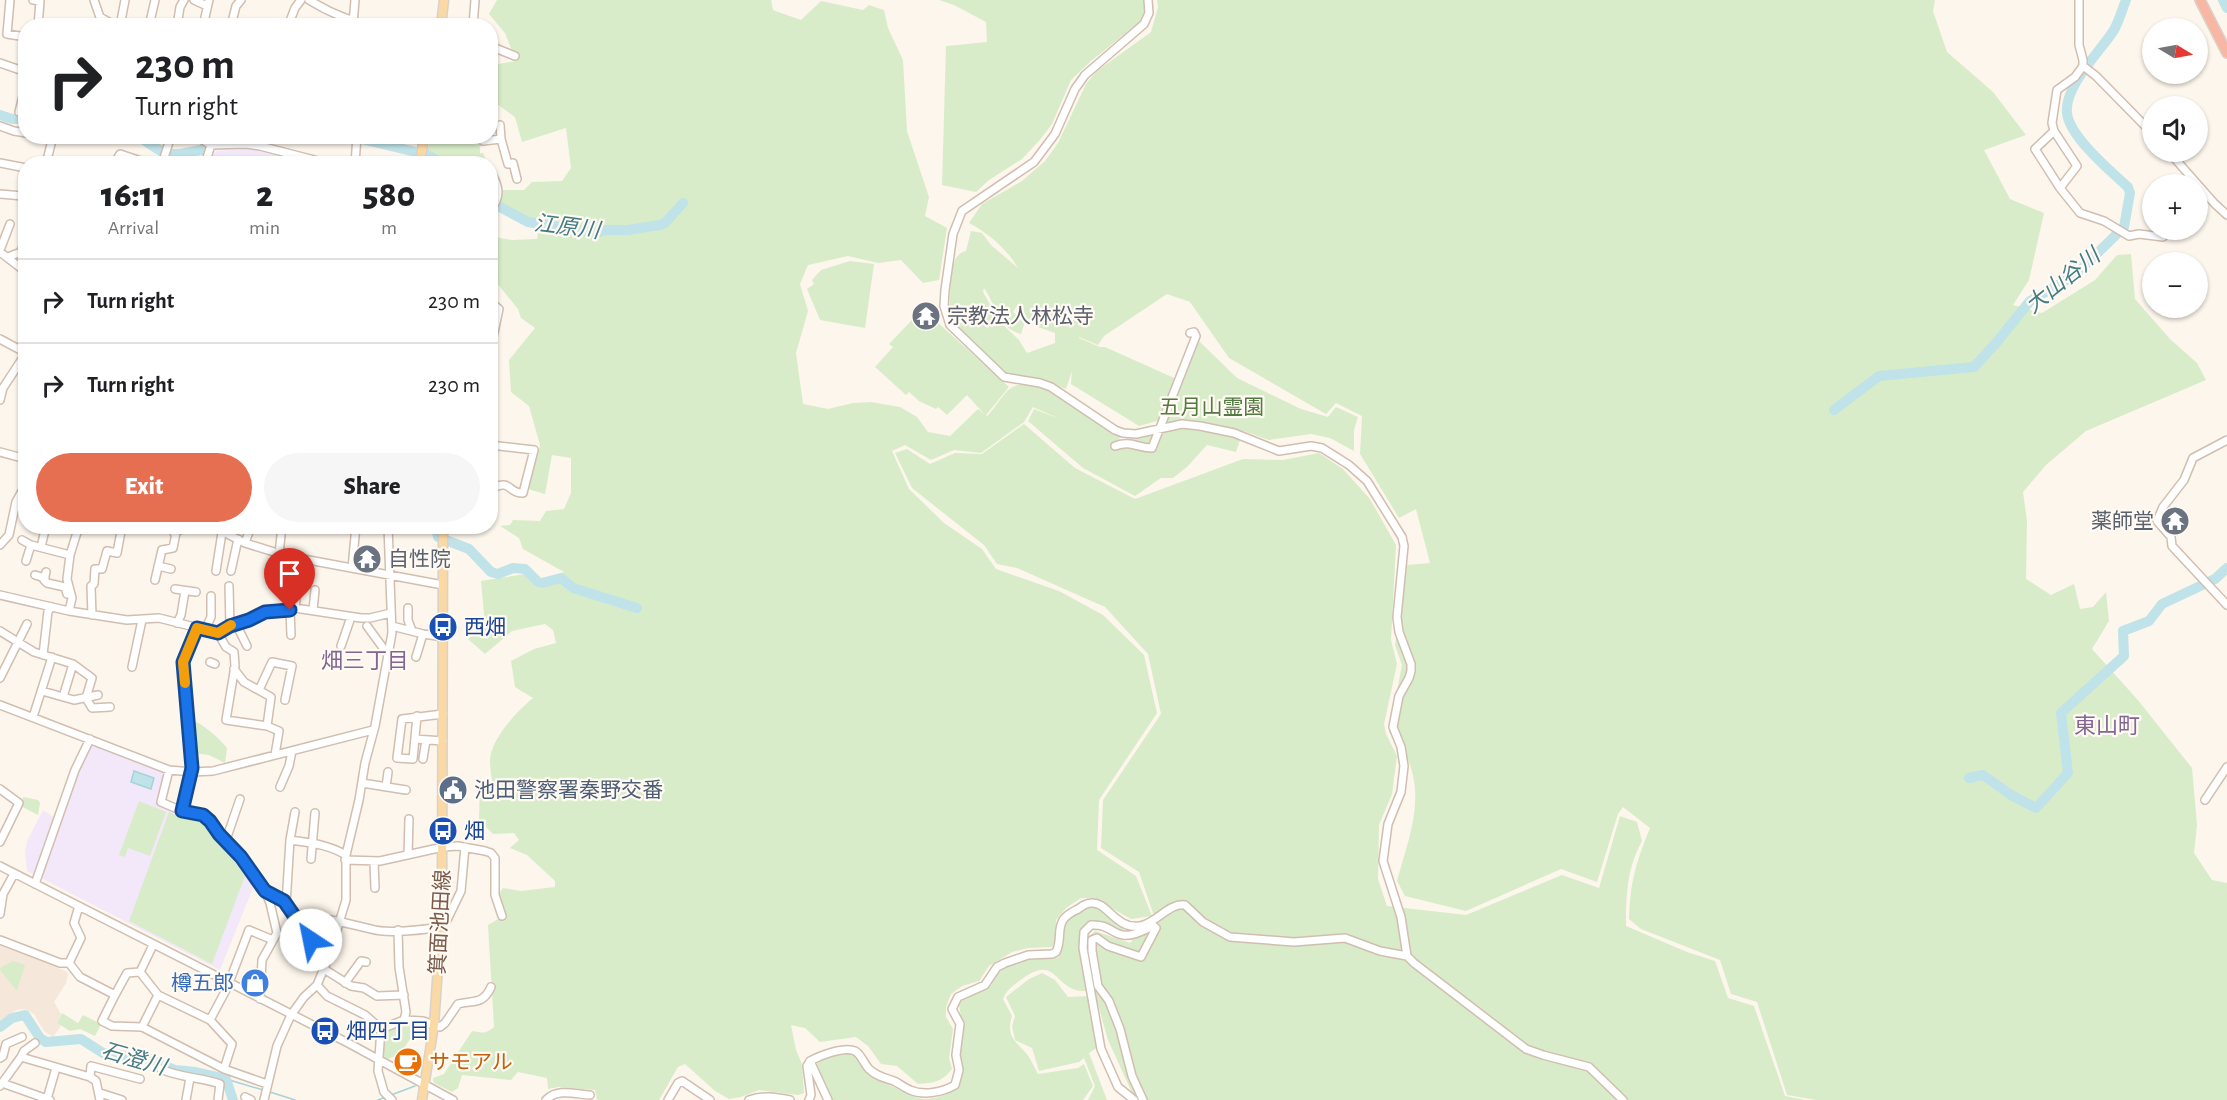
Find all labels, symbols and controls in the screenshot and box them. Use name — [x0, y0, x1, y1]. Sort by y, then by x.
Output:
north arrow — [2142, 18, 2208, 84]
map controls — [2142, 18, 2208, 318]
icon: right — [36, 42, 114, 120]
text: 230 m — [135, 44, 235, 86]
text: Turn right — [135, 93, 238, 120]
button: sound — [2142, 96, 2208, 162]
button: + — [2142, 174, 2208, 240]
text: 16:11 — [101, 177, 166, 213]
text: 2 — [256, 177, 273, 213]
text: 580 — [363, 177, 415, 213]
water label: 江原川 — [533, 211, 603, 242]
text: Arrival — [108, 218, 159, 238]
text: min — [249, 218, 280, 238]
text: m — [381, 218, 397, 238]
water label: 大山谷川 — [2021, 243, 2105, 317]
button: − — [2142, 252, 2208, 318]
icon: right — [36, 285, 69, 318]
text: Turn right — [87, 290, 174, 312]
text: 230 m — [428, 290, 480, 312]
temple icon: 宗教法人林松寺 — [910, 300, 942, 332]
place label: 宗教法人林松寺 — [947, 305, 1094, 327]
icon: right — [36, 369, 69, 402]
text: Turn right — [87, 374, 174, 396]
text: 230 m — [428, 374, 480, 396]
park label: 五月山霊園 — [1160, 396, 1265, 418]
button: Exit — [36, 453, 252, 522]
button: Share — [264, 453, 480, 522]
temple icon: 薬師堂 — [2159, 505, 2191, 537]
place label: 薬師堂 — [2091, 510, 2154, 532]
temple icon: 自性院 — [351, 543, 383, 575]
pin — [264, 548, 315, 610]
place label: 自性院 — [388, 548, 451, 570]
icon: arrive — [273, 557, 306, 590]
bus stop icon: 西畑 — [427, 611, 459, 643]
place label: 西畑 — [464, 616, 506, 638]
district label: 畑三丁目 — [321, 649, 409, 672]
district label: 東山町 — [2074, 714, 2140, 737]
public building icon: 池田警察署秦野交番 — [437, 774, 469, 806]
place label: 池田警察署秦野交番 — [474, 779, 663, 801]
bus stop icon: 畑 — [427, 815, 459, 847]
place label: 畑 — [464, 820, 485, 842]
street label: 箕面池田線 — [426, 869, 454, 975]
position arrow — [279, 908, 343, 972]
shop icon: 樽五郎 — [239, 967, 271, 999]
place label: 樽五郎 — [171, 972, 234, 994]
bus stop icon: 畑四丁目 — [309, 1015, 341, 1047]
place label: 畑四丁目 — [346, 1020, 430, 1042]
water label: 石澄川 — [99, 1038, 171, 1079]
cafe icon: サモアル — [392, 1046, 424, 1078]
place label: サモアル — [429, 1052, 513, 1073]

